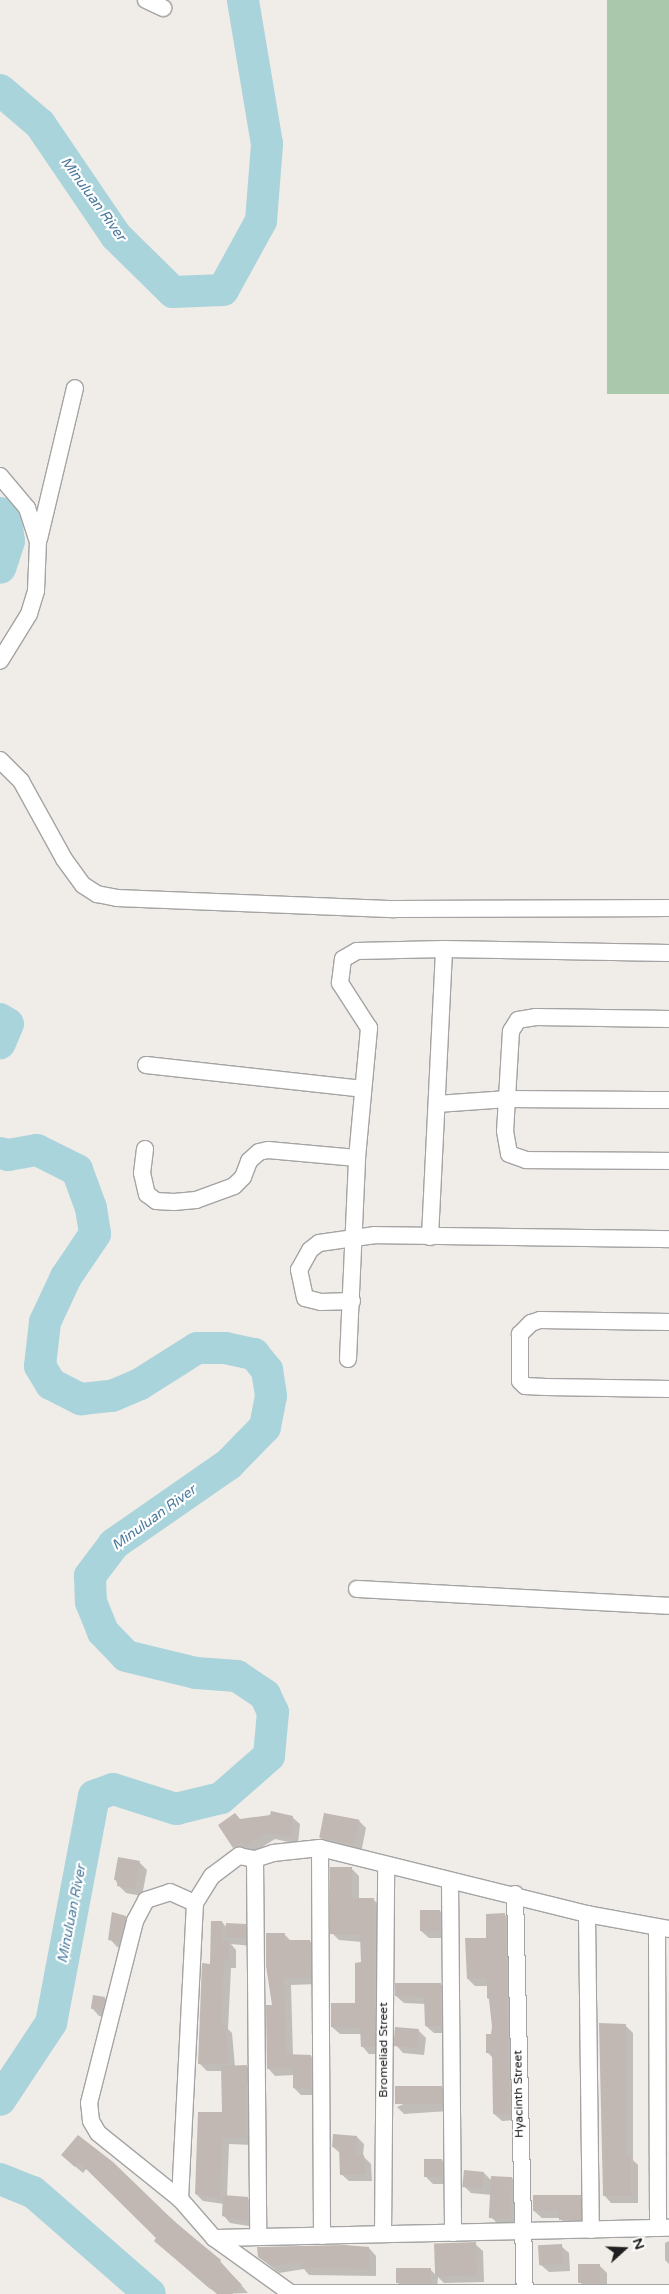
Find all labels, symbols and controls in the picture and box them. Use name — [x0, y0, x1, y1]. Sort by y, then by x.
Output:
water label: Minuluan River — [57, 154, 129, 244]
water label: Minuluan River — [109, 1482, 199, 1554]
water label: Minuluan River — [54, 1863, 90, 1965]
street label: Bromeliad Street — [377, 2002, 391, 2098]
street label: Hyacinth Street — [511, 2050, 527, 2138]
north arrow — [599, 2224, 649, 2274]
text: N — [629, 2236, 648, 2252]

